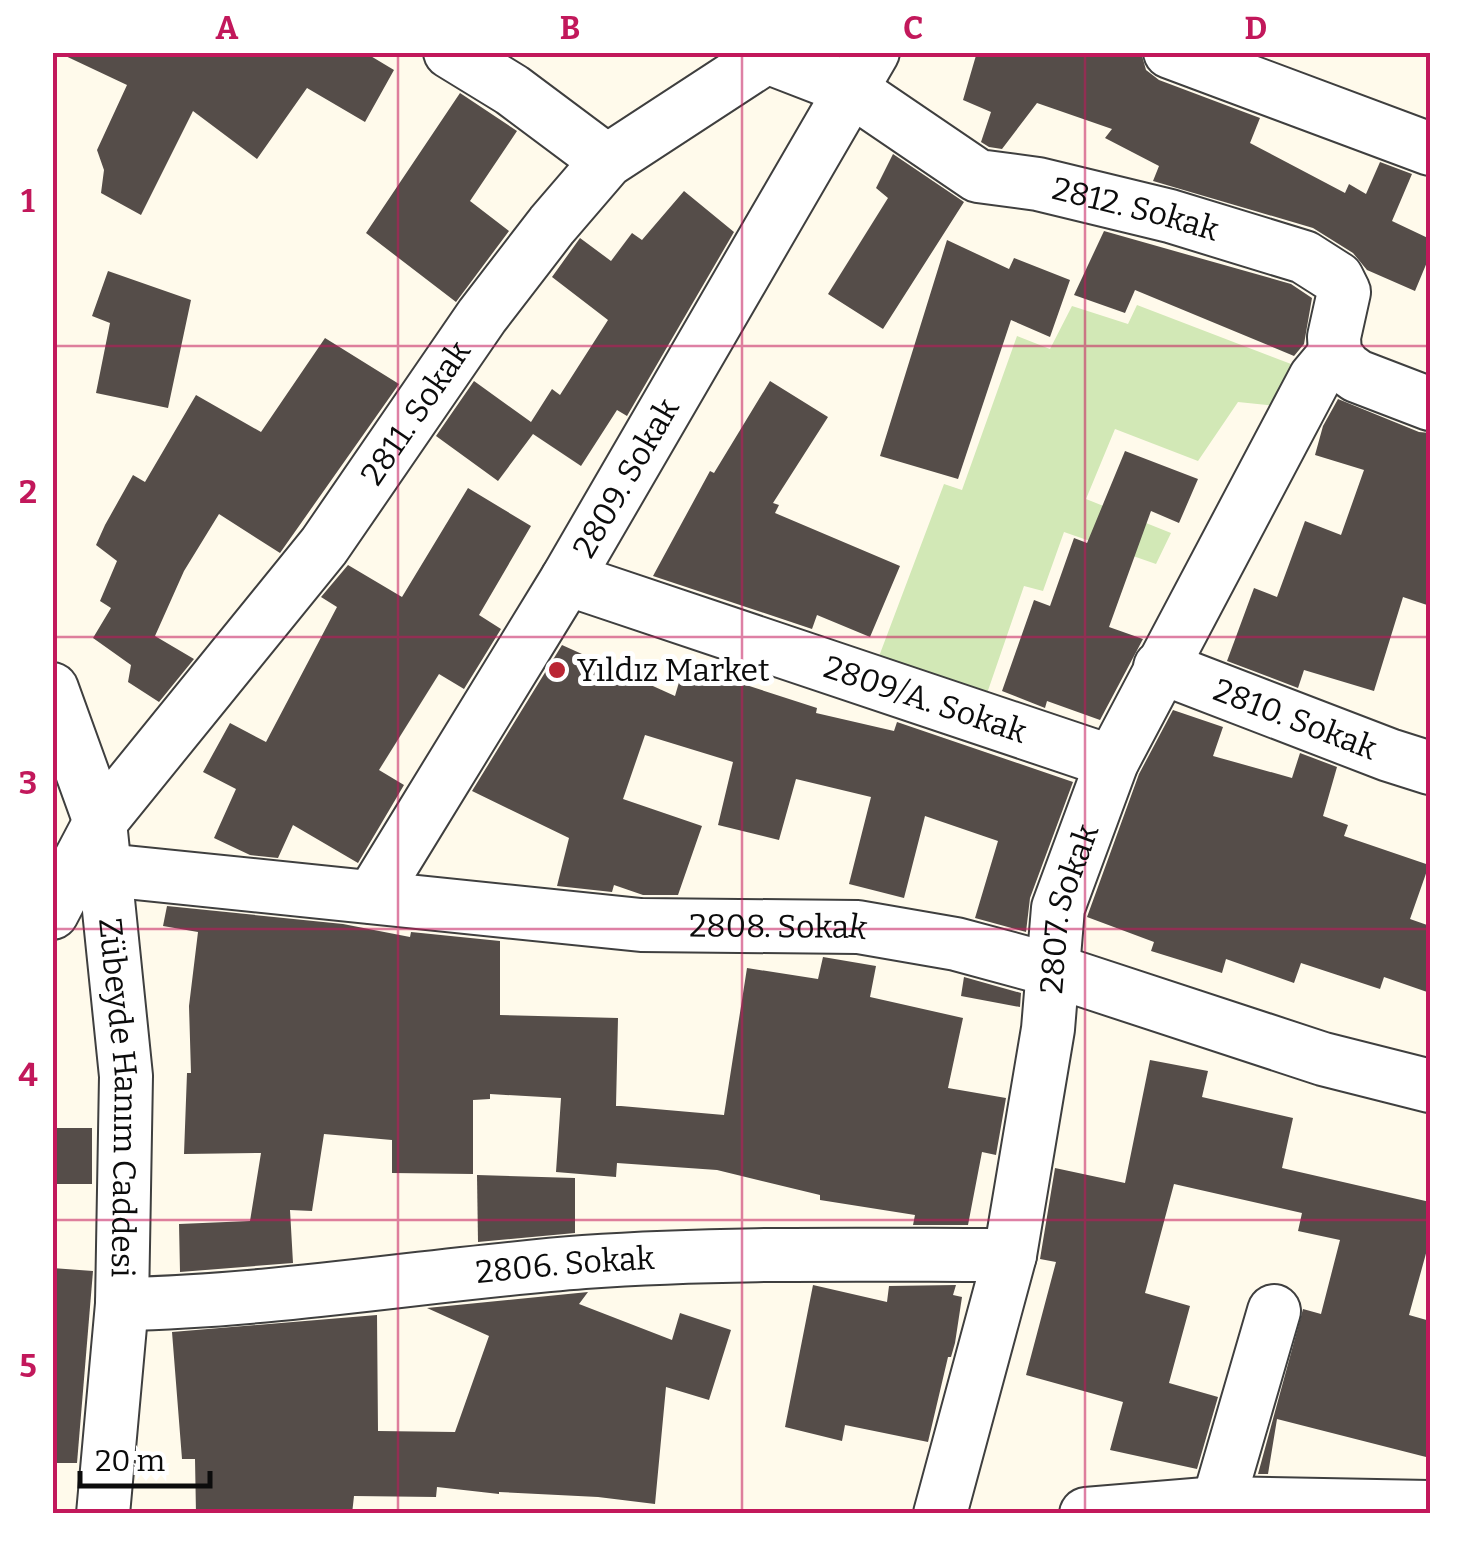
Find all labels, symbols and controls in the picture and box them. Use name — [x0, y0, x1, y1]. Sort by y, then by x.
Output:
text: A — [216, 9, 239, 47]
text: B — [560, 9, 580, 47]
text: C — [903, 9, 923, 47]
text: D — [1245, 9, 1267, 47]
street label: 2812. Sokak — [1049, 169, 1223, 249]
text: 1 — [21, 182, 35, 220]
street label: 2811. Sokak — [353, 334, 478, 492]
street label: 2809. Sokak — [565, 392, 687, 564]
text: 2 — [19, 473, 37, 511]
street label: 2809/A. Sokak — [819, 648, 1032, 751]
place label: Yıldız Market — [577, 651, 770, 689]
marker: Yıldız Market — [546, 659, 568, 681]
street label: 2810. Sokak — [1208, 671, 1382, 768]
text: 3 — [19, 764, 37, 802]
street label: 2807. Sokak — [1032, 819, 1106, 995]
street label: 2808. Sokak — [689, 906, 870, 947]
street label: Zübeyde Hanım Caddesi — [91, 916, 145, 1278]
text: 4 — [18, 1056, 38, 1094]
street label: 2806. Sokak — [474, 1239, 655, 1291]
text: 5 — [19, 1347, 37, 1385]
scale bar — [80, 1426, 210, 1488]
text: 20 m — [95, 1443, 166, 1479]

